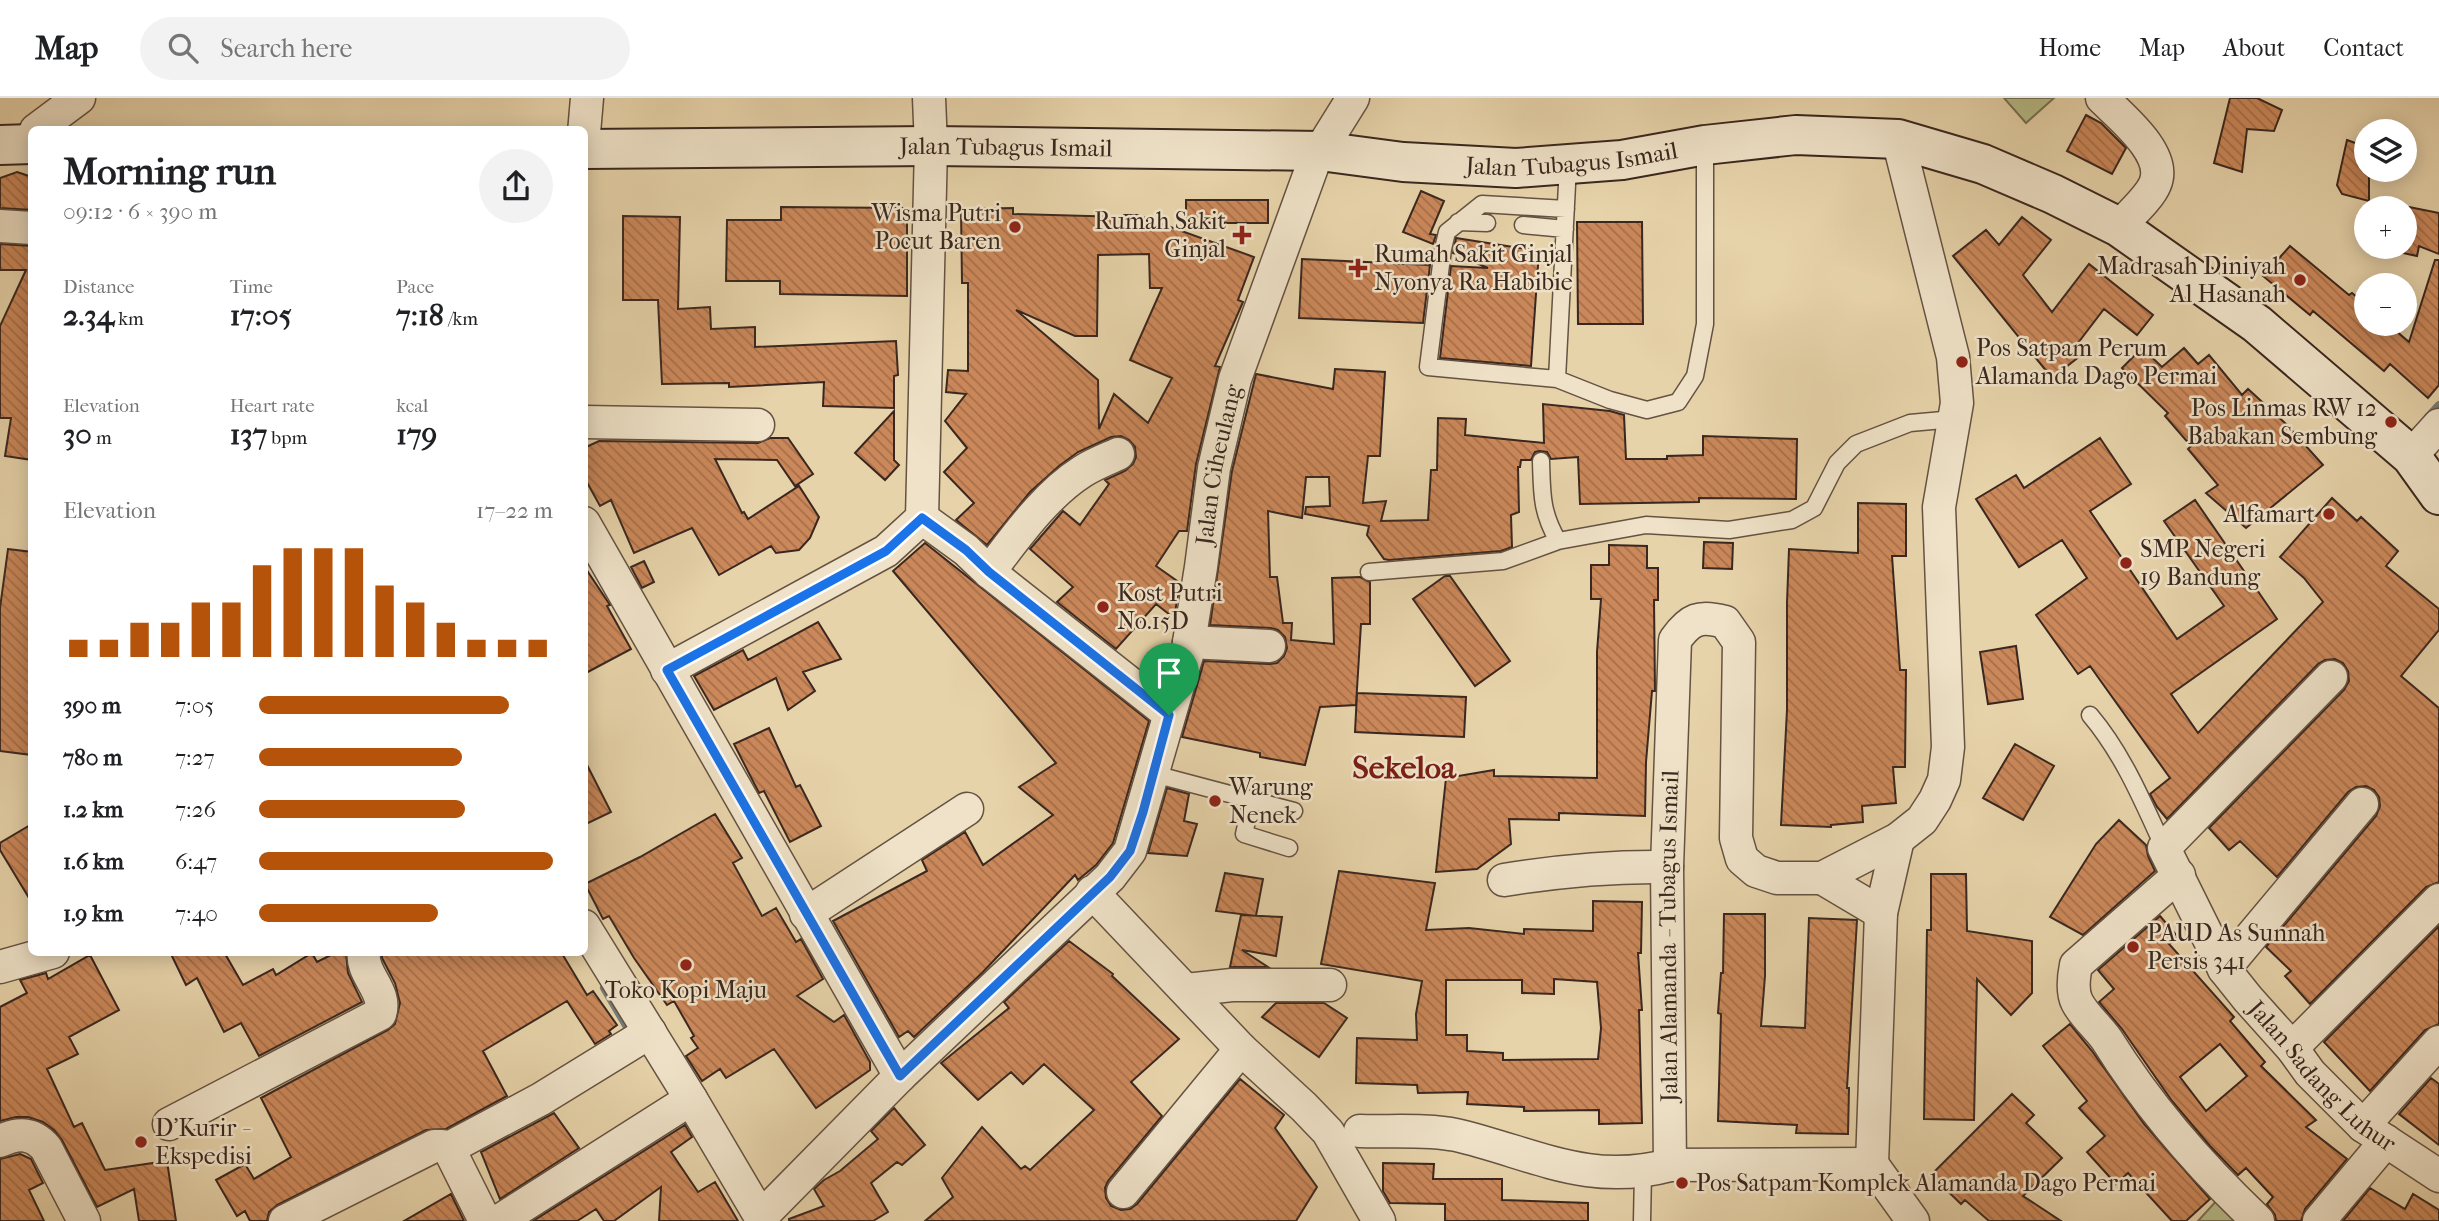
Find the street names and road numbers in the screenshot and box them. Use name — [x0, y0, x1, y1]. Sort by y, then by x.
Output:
street label: Jalan Tubagus Ismail — [897, 132, 1113, 162]
street label: Jalan Tubagus Ismail — [1463, 136, 1680, 182]
street label: Jalan Ciheulang — [1190, 381, 1247, 549]
street label: Jalan Alamanda - Tubagus Ismail — [1653, 769, 1684, 1104]
street label: Jalan Sadang Luhur — [2241, 993, 2402, 1158]

